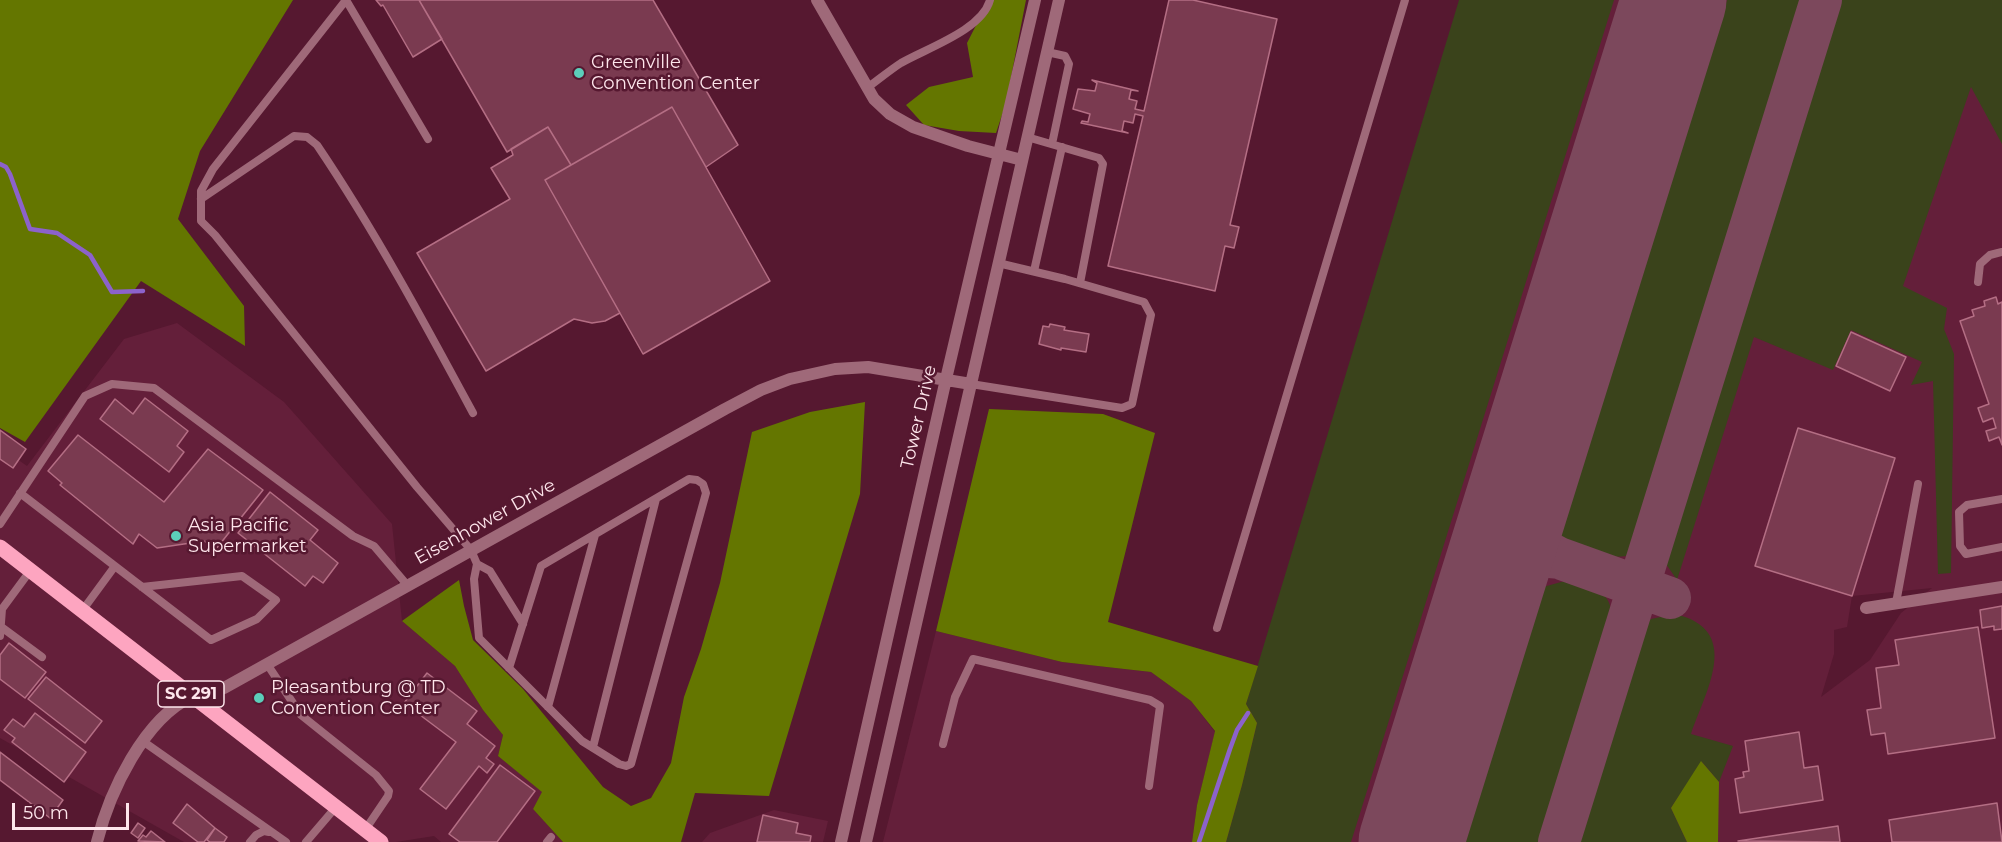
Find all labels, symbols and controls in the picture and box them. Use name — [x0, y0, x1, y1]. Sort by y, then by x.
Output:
place label: Greenville Convention Center — [591, 52, 760, 94]
marker: Greenville Convention Center — [572, 66, 586, 80]
street label: Tower Drive — [897, 363, 941, 471]
street label: Eisenhower Drive — [411, 474, 559, 570]
place label: Asia Pacific Supermarket — [188, 515, 307, 558]
marker: Asia Pacific Supermarket — [169, 529, 183, 543]
place label: Pleasantburg @ TD Convention Center — [271, 677, 446, 720]
road number: SC 291 — [158, 681, 224, 707]
marker: Pleasantburg @ TD Convention Center — [252, 691, 266, 705]
scale bar — [15, 791, 132, 829]
text: 50 m — [23, 802, 69, 824]

